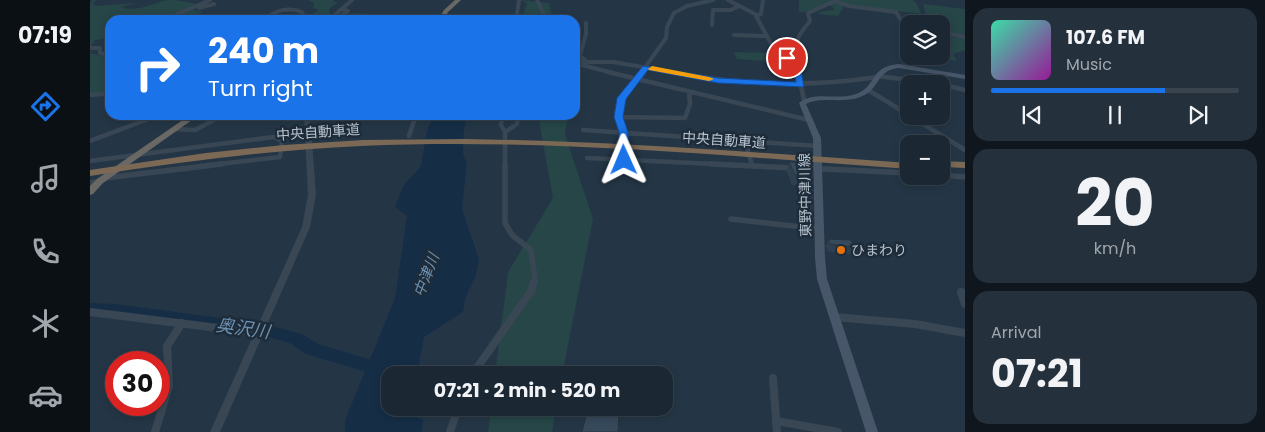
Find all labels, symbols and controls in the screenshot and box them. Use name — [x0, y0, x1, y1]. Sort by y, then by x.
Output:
map controls — [900, 15, 950, 185]
button: layers — [900, 15, 950, 65]
text: 07:19 — [18, 20, 72, 51]
text: 107.6 FM — [1066, 24, 1145, 51]
text: 240 m — [208, 26, 319, 75]
icon: right — [125, 35, 190, 100]
pin — [766, 37, 808, 79]
icon: arrive — [773, 44, 801, 72]
text: Music — [1066, 53, 1112, 76]
text: Turn right — [208, 73, 313, 104]
button: + — [900, 75, 950, 125]
icon: directions — [28, 89, 63, 124]
icon: previous — [1018, 101, 1046, 129]
icon: pause — [1101, 101, 1129, 129]
icon: next — [1184, 101, 1212, 129]
street label: 中央自動車道 — [275, 119, 361, 145]
street label: 中央自動車道 — [681, 127, 767, 153]
position arrow — [597, 133, 649, 185]
button: − — [900, 135, 950, 185]
street label: 東野中津川線 — [794, 153, 816, 237]
text: 20 — [1075, 158, 1155, 249]
icon: music — [28, 161, 63, 196]
icon: phone — [28, 234, 63, 269]
text: km/h — [1094, 237, 1136, 260]
place label: ひまわり — [851, 240, 907, 260]
marker: ひまわり — [835, 244, 847, 256]
water label: 中津川 — [408, 248, 445, 300]
icon: climate — [28, 306, 63, 341]
water label: 奥沢川 — [215, 312, 273, 344]
text: Arrival — [991, 321, 1041, 344]
text: 07:21 — [991, 347, 1083, 400]
speed limit sign: 30 — [105, 351, 170, 416]
text: 07:21 · 2 min · 520 m — [434, 377, 620, 404]
icon: car — [28, 378, 63, 413]

